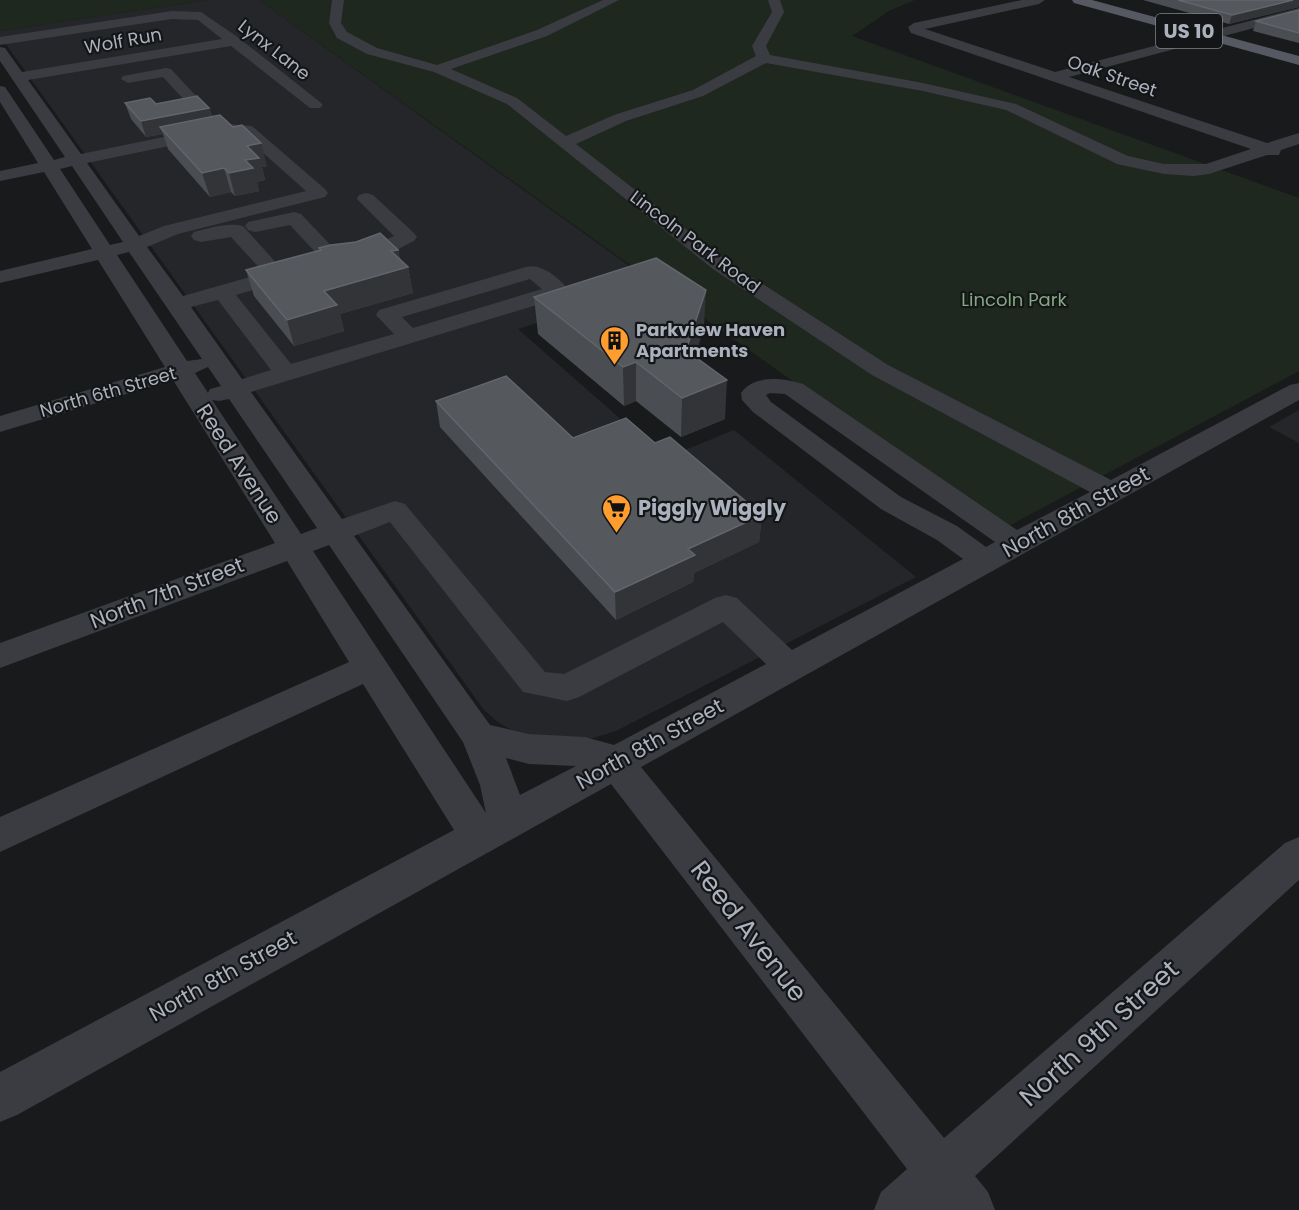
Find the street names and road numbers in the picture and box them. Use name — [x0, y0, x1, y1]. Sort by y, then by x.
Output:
street label: Lynx Lane — [233, 13, 316, 86]
road number: US 10 — [1156, 14, 1222, 48]
street label: Wolf Run — [82, 21, 164, 60]
street label: Oak Street — [1064, 49, 1160, 103]
street label: Lincoln Park Road — [625, 184, 766, 299]
street label: North 6th Street — [37, 360, 179, 423]
street label: Reed Avenue — [190, 398, 289, 529]
street label: North 8th Street — [997, 459, 1155, 564]
street label: North 7th Street — [86, 550, 248, 635]
street label: North 8th Street — [571, 691, 729, 796]
street label: Reed Avenue — [682, 853, 816, 1009]
street label: North 8th Street — [144, 923, 302, 1028]
street label: North 9th Street — [1011, 952, 1187, 1114]

